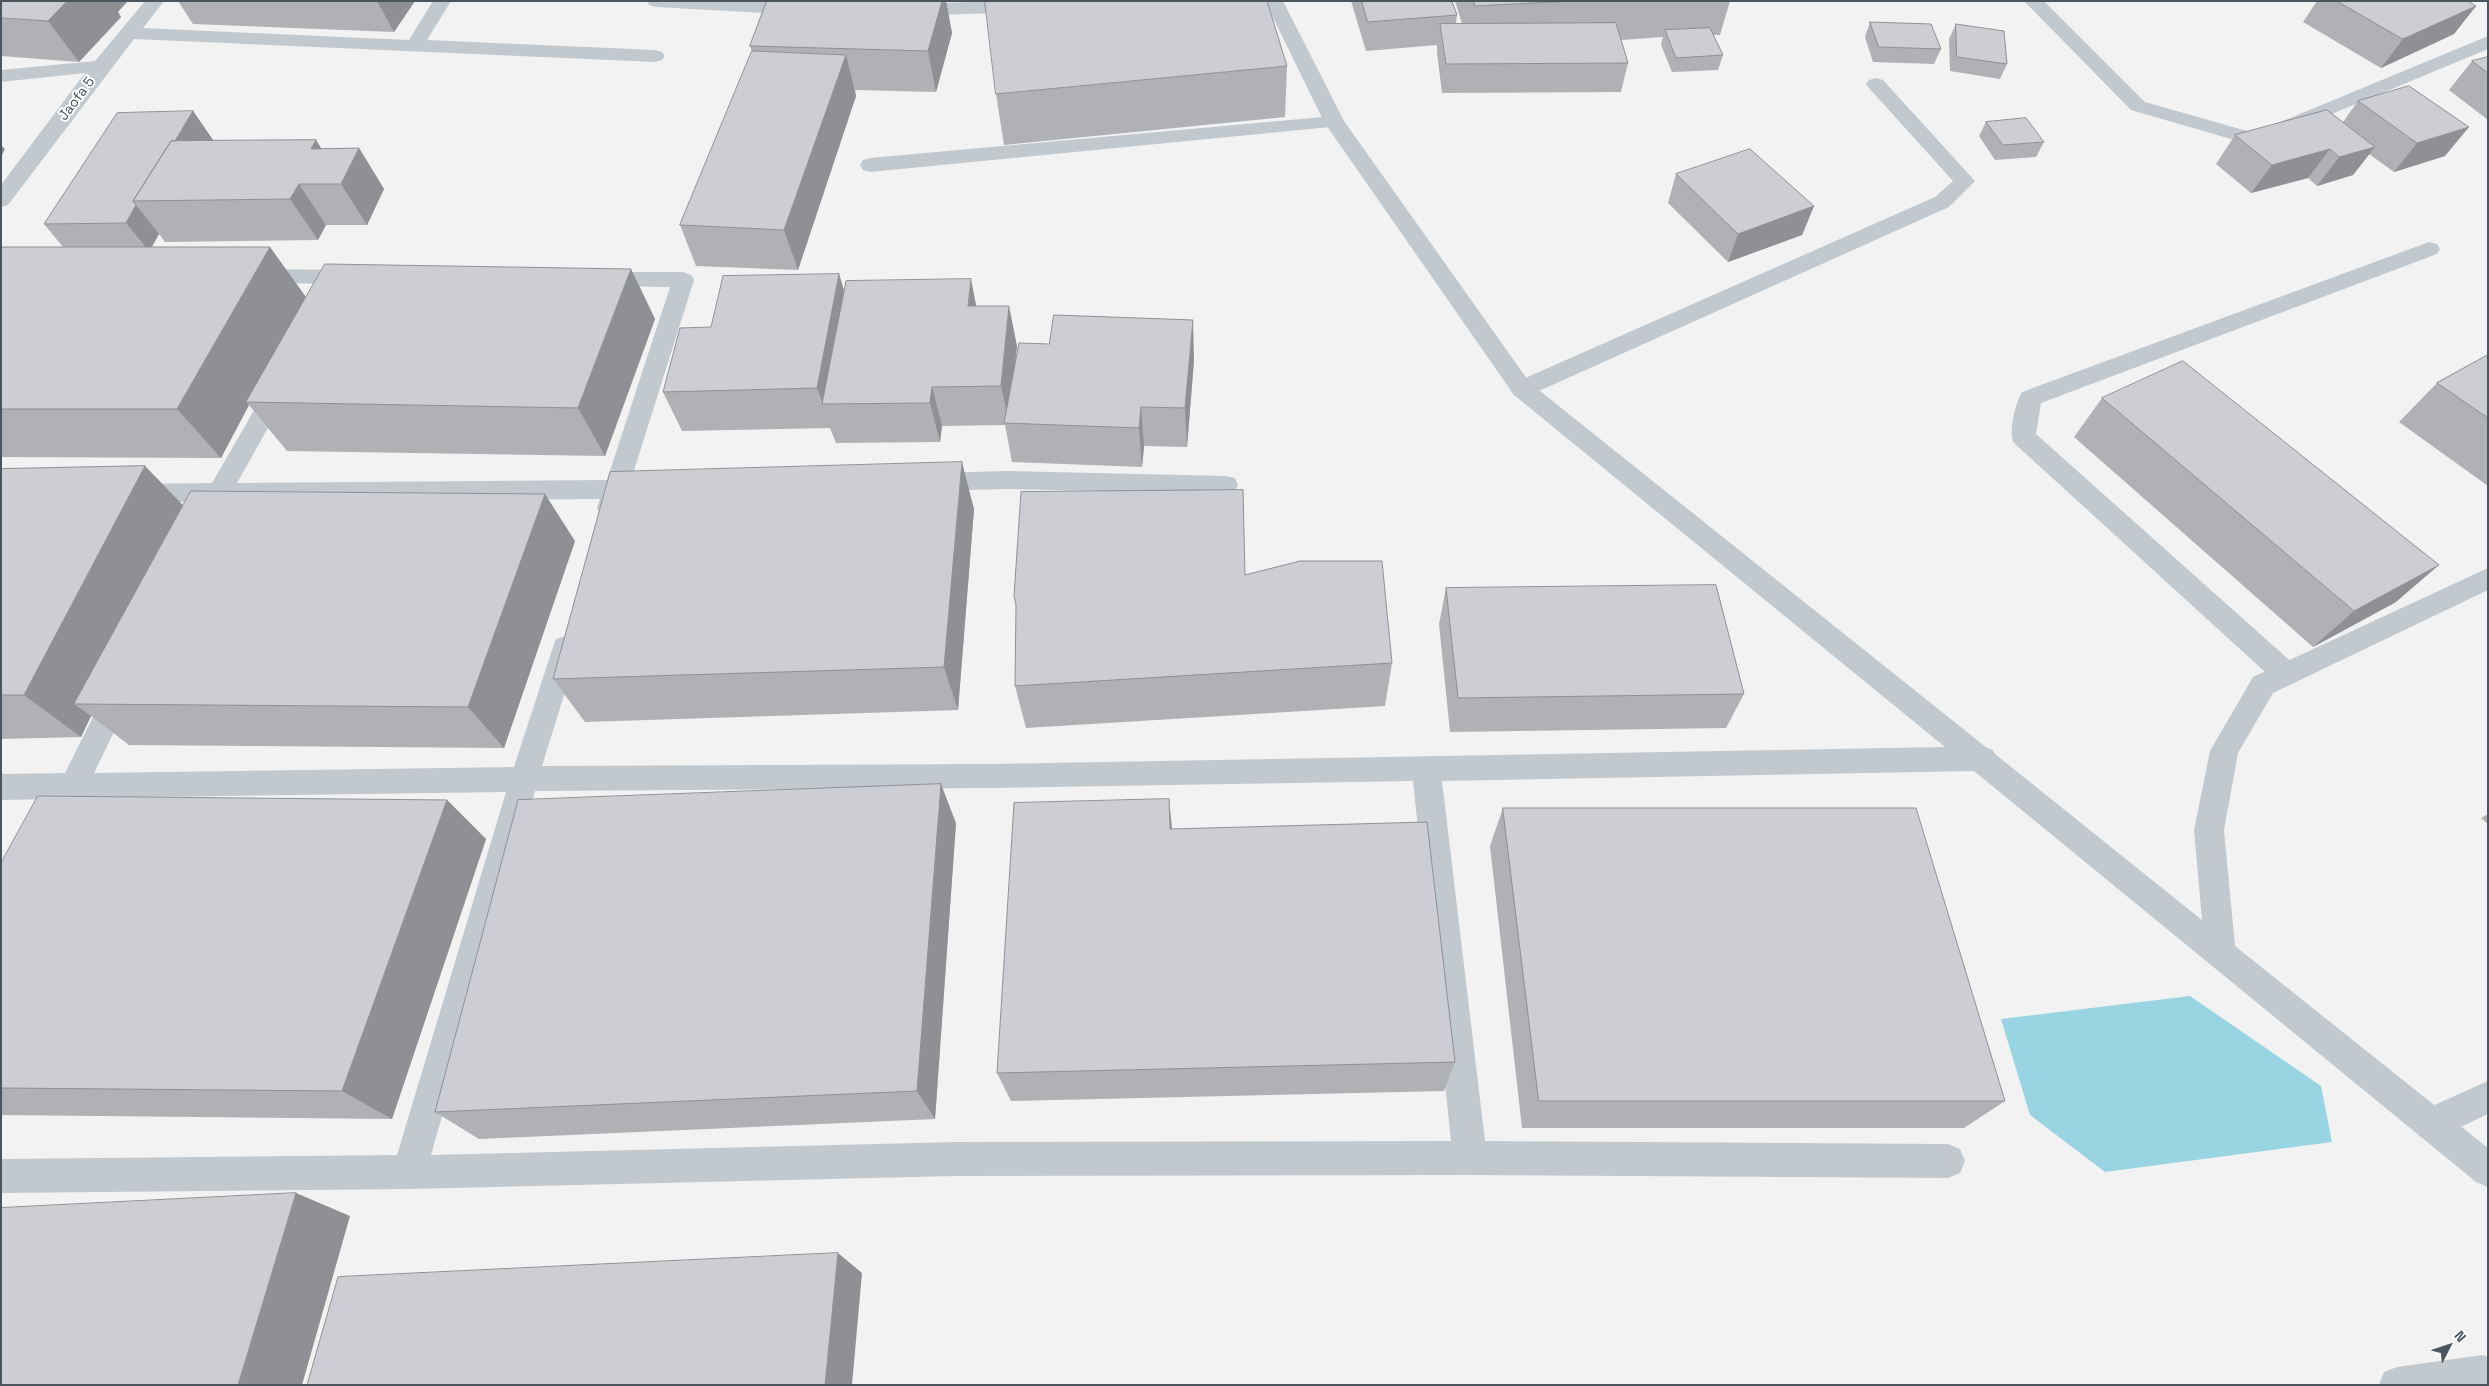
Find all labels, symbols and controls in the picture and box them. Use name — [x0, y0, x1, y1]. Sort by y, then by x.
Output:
street label: Jaofa 5 — [55, 74, 99, 124]
north arrow — [2424, 1321, 2474, 1371]
text: N — [2450, 1327, 2470, 1346]

